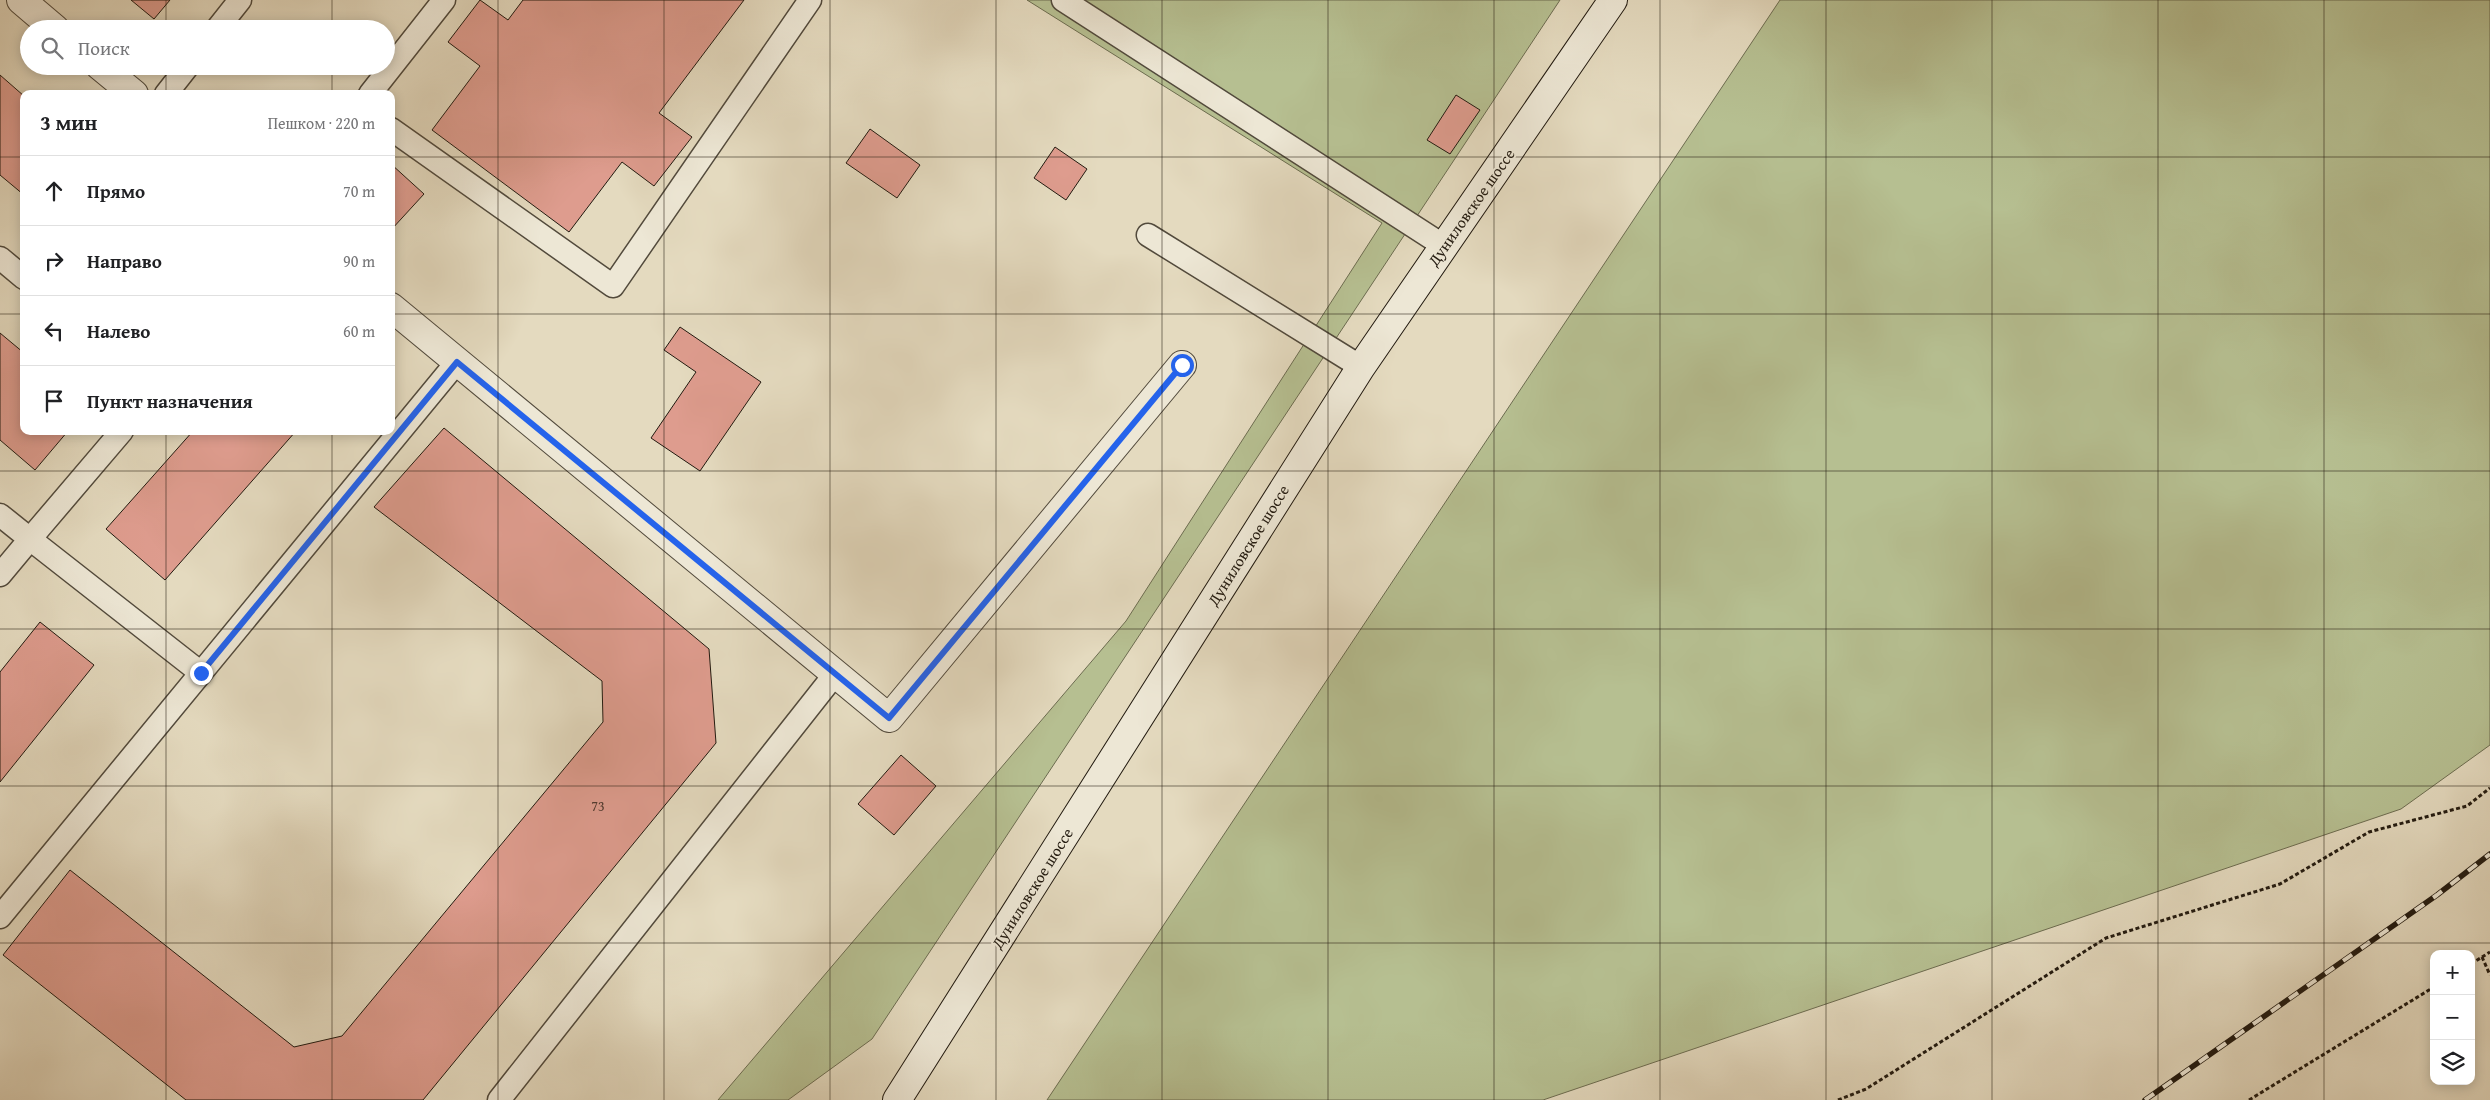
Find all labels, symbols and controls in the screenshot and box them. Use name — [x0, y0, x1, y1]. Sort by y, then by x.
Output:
search box — [20, 20, 395, 75]
icon: search — [38, 34, 66, 62]
text: Поиск — [78, 34, 130, 62]
text: 3 мин — [40, 107, 97, 138]
text: Пешком · 220 m — [268, 111, 375, 135]
street label: Дуниловское шоссе — [1421, 143, 1521, 271]
icon: ahead — [40, 177, 68, 205]
text: Прямо — [87, 177, 145, 205]
text: 70 m — [343, 179, 375, 203]
icon: right — [40, 247, 68, 275]
text: Направо — [87, 247, 162, 275]
text: 90 m — [343, 249, 375, 273]
icon: left — [40, 317, 68, 345]
text: Налево — [87, 317, 150, 345]
text: 60 m — [343, 319, 375, 343]
route start — [1171, 354, 1194, 377]
icon: arrive — [40, 387, 68, 415]
text: Пункт назначения — [87, 387, 253, 415]
street label: Дуниловское шоссе — [1201, 480, 1295, 611]
route end — [190, 662, 213, 685]
house number: 73 — [591, 796, 605, 816]
street label: Дуниловское шоссе — [985, 823, 1079, 954]
map controls — [2430, 950, 2475, 1085]
button: + — [2430, 950, 2475, 995]
button: − — [2430, 995, 2475, 1040]
button: layers — [2430, 1040, 2475, 1085]

